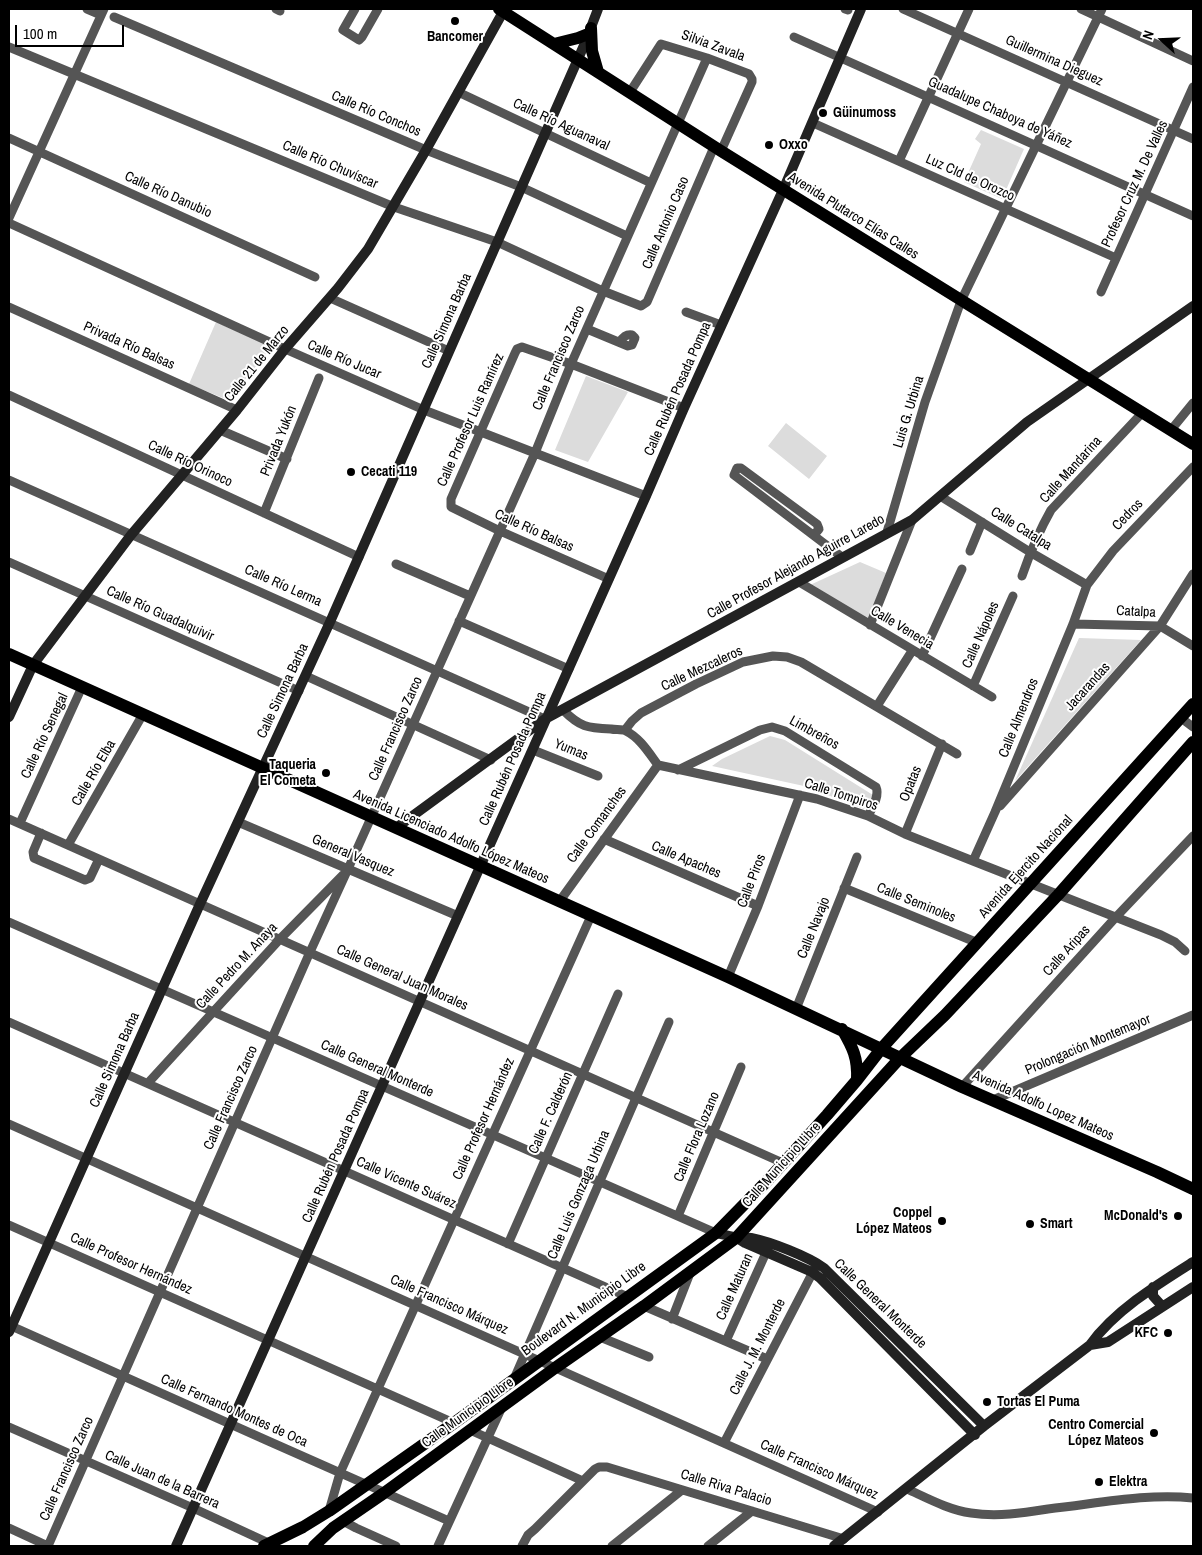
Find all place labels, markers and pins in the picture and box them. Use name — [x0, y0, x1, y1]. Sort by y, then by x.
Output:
marker: Bancomer — [449, 15, 461, 27]
place label: Bancomer — [427, 29, 483, 45]
place label: Güinumoss — [833, 105, 896, 121]
marker: Güinumoss — [817, 107, 829, 119]
place label: Oxxo — [779, 137, 808, 153]
marker: Oxxo — [763, 139, 775, 151]
place label: Cecati 119 — [361, 464, 417, 480]
marker: Cecati 119 — [345, 466, 357, 478]
place label: Taqueria El Cometa — [260, 757, 316, 790]
marker: Taqueria El Cometa — [320, 767, 332, 779]
place label: Coppel López Mateos — [856, 1205, 932, 1238]
place label: McDonald's — [1104, 1208, 1168, 1224]
marker: McDonald's — [1172, 1210, 1184, 1222]
marker: Coppel López Mateos — [936, 1215, 948, 1227]
place label: Smart — [1040, 1216, 1073, 1232]
marker: Smart — [1024, 1218, 1036, 1230]
place label: KFC — [1134, 1325, 1158, 1341]
marker: KFC — [1162, 1327, 1174, 1339]
place label: Tortas El Puma — [997, 1394, 1080, 1410]
marker: Tortas El Puma — [981, 1396, 993, 1408]
place label: Centro Comercial López Mateos — [1048, 1417, 1144, 1450]
marker: Centro Comercial López Mateos — [1148, 1427, 1160, 1439]
place label: Elektra — [1109, 1474, 1147, 1490]
marker: Elektra — [1093, 1476, 1105, 1488]

